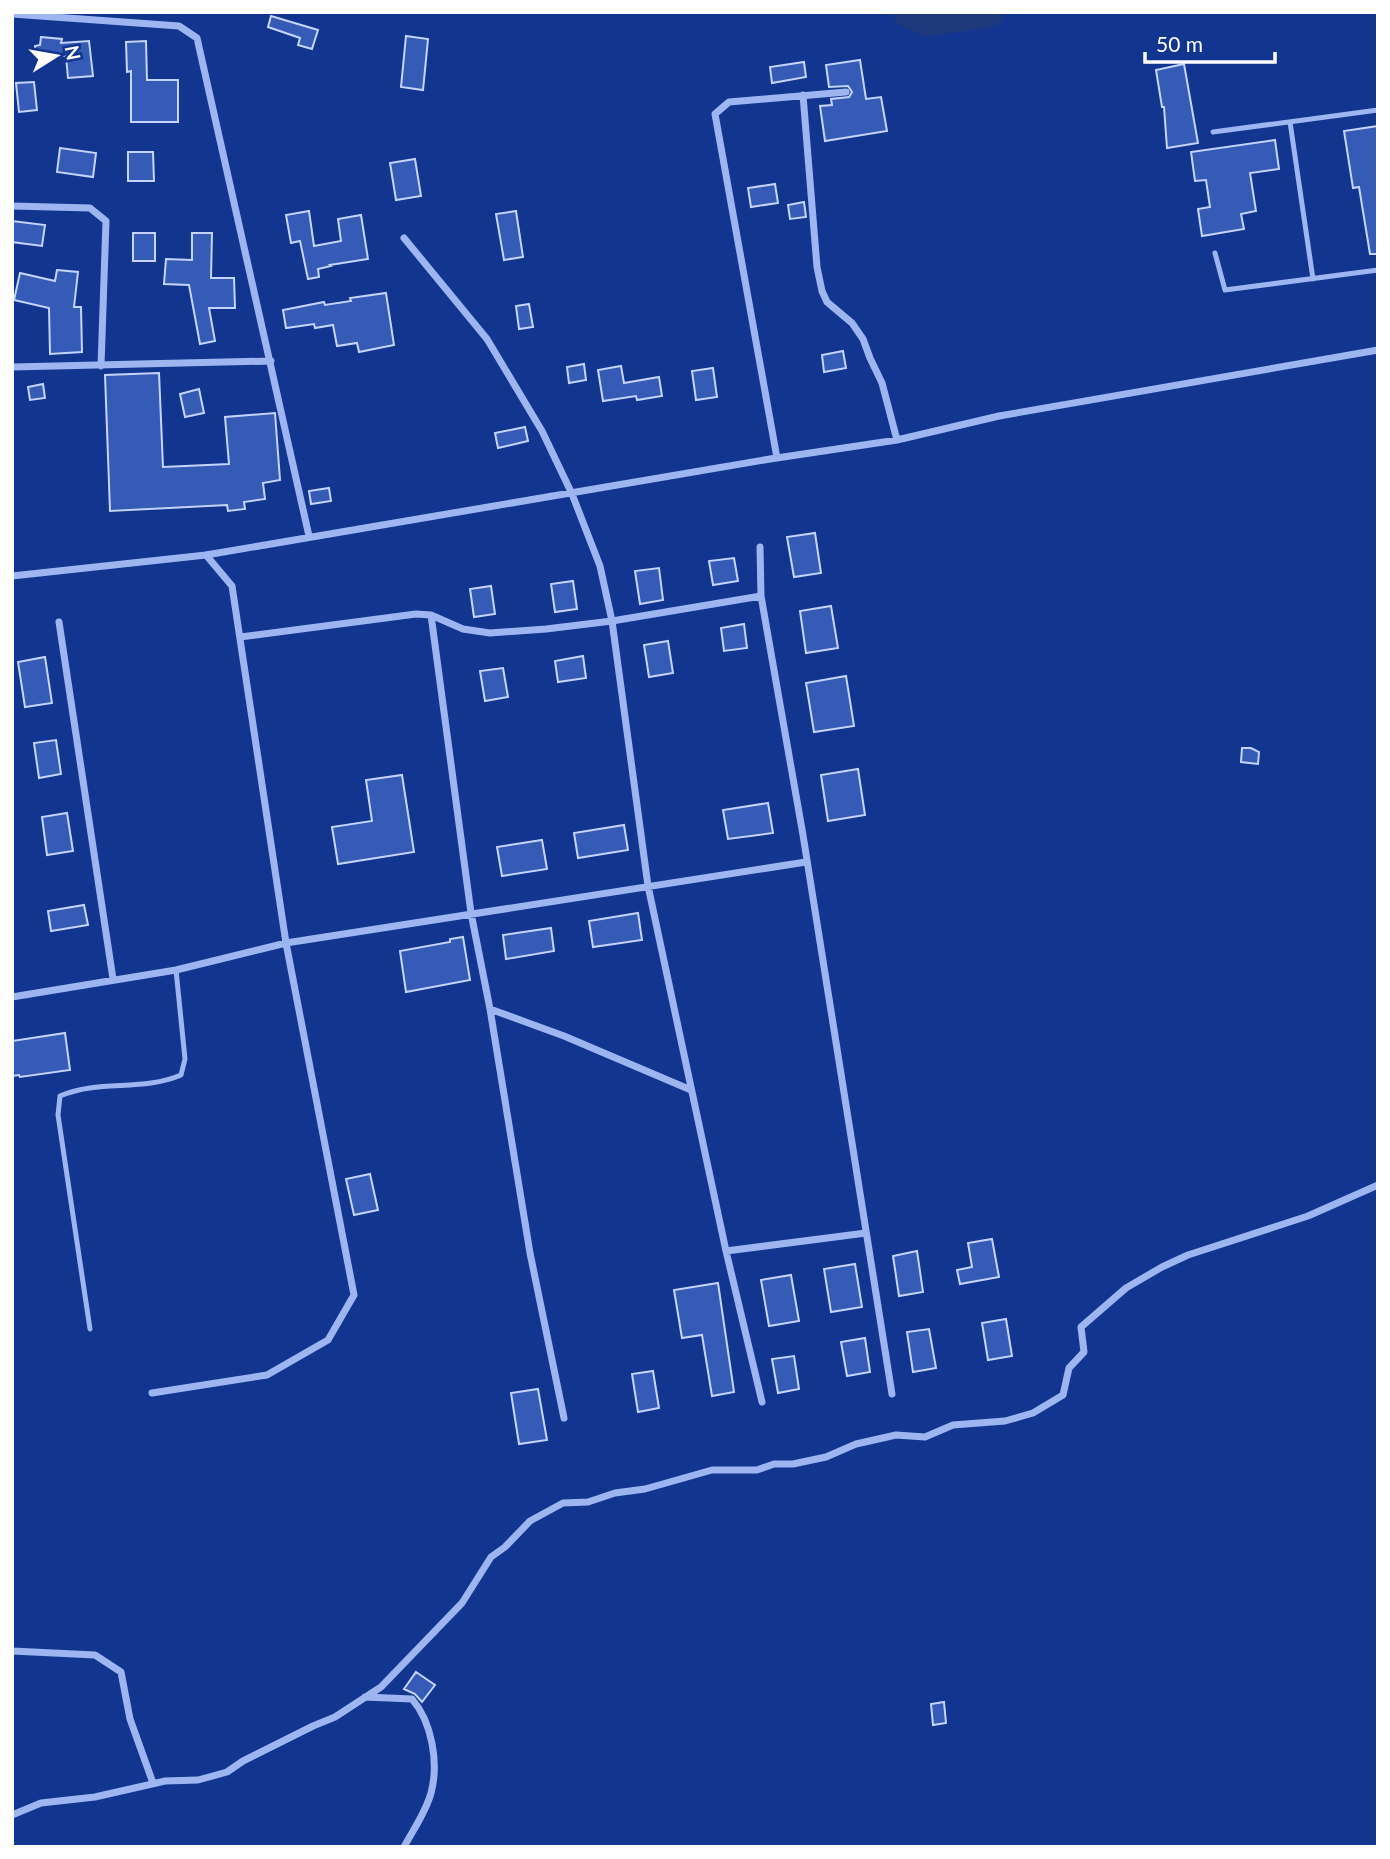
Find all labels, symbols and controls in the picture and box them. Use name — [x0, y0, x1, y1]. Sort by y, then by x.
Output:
north arrow — [21, 21, 91, 91]
scale bar — [1145, 21, 1274, 65]
text: 50 m — [1156, 31, 1203, 56]
text: N — [60, 43, 86, 62]

